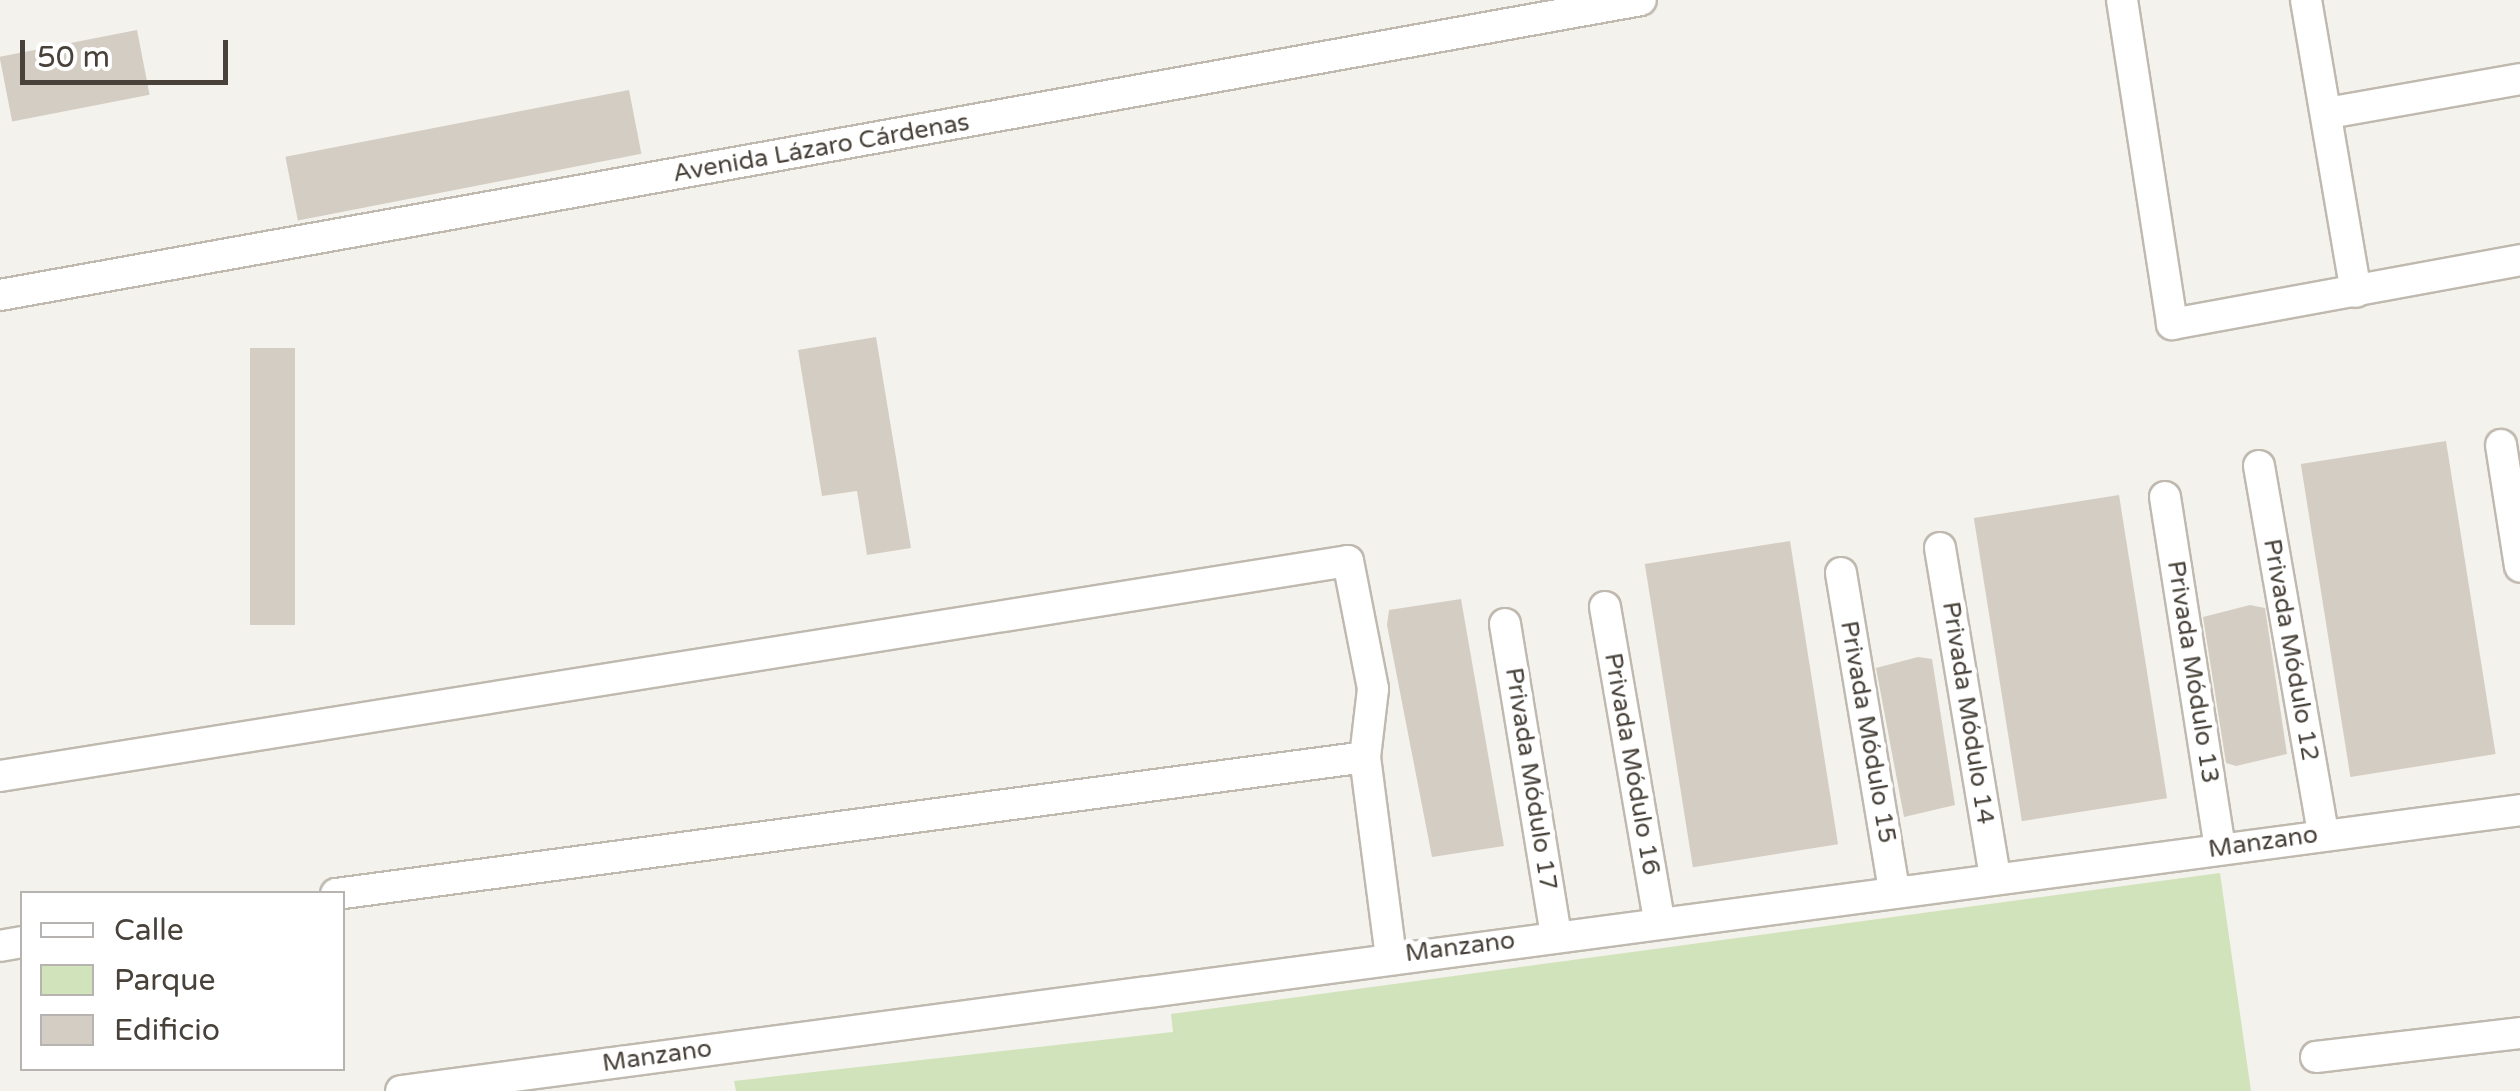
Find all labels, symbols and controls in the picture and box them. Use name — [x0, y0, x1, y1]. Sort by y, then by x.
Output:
scale bar — [25, 20, 232, 82]
text: 50 m — [37, 39, 110, 76]
street label: Avenida Lázaro Cárdenas — [670, 107, 972, 189]
street label: Privada Módulo 12 — [2257, 537, 2325, 763]
street label: Privada Módulo 13 — [2161, 558, 2225, 786]
street label: Privada Módulo 14 — [1936, 599, 2000, 827]
street label: Privada Módulo 15 — [1834, 619, 1902, 845]
street label: Privada Módulo 16 — [1598, 651, 1666, 877]
street label: Privada Módulo 17 — [1499, 665, 1563, 893]
street label: Manzano — [2206, 819, 2320, 865]
legend — [20, 891, 345, 1071]
text: Calle — [114, 912, 184, 949]
street label: Manzano — [1403, 925, 1517, 969]
text: Parque — [114, 962, 215, 999]
text: Edificio — [114, 1012, 220, 1049]
street label: Manzano — [600, 1033, 714, 1079]

